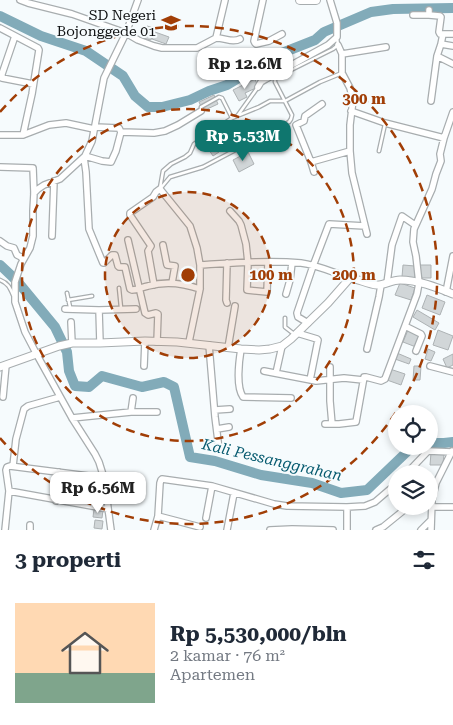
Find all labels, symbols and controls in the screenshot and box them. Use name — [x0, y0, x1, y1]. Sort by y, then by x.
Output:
place label: SD Negeri Bojonggede 01 — [57, 7, 157, 39]
school or university icon: SD Negeri Bojonggede 01 — [160, 12, 182, 34]
pin: Rp 12.6M — [193, 48, 297, 90]
text: Rp 12.6M — [208, 54, 282, 73]
text: 300 m — [342, 90, 386, 108]
pin: Rp 5.53M — [191, 120, 295, 162]
text: Rp 5.53M — [206, 126, 280, 145]
centre of rings — [179, 266, 197, 284]
text: 100 m — [249, 266, 293, 284]
text: 200 m — [332, 266, 376, 284]
map controls — [388, 405, 438, 515]
button: locate — [388, 405, 438, 455]
water label: Kali Pessanggrahan — [199, 435, 344, 485]
button: layers — [388, 465, 438, 515]
pin: Rp 6.56M — [46, 472, 150, 514]
text: Rp 6.56M — [61, 478, 135, 497]
icon: filters — [410, 546, 438, 574]
text: 3 properti — [15, 548, 121, 572]
text: Rp 5,530,000/bln — [170, 622, 347, 646]
icon: home — [55, 623, 115, 683]
text: 2 kamar · 76 m² — [170, 646, 285, 665]
text: Apartemen — [170, 665, 255, 684]

